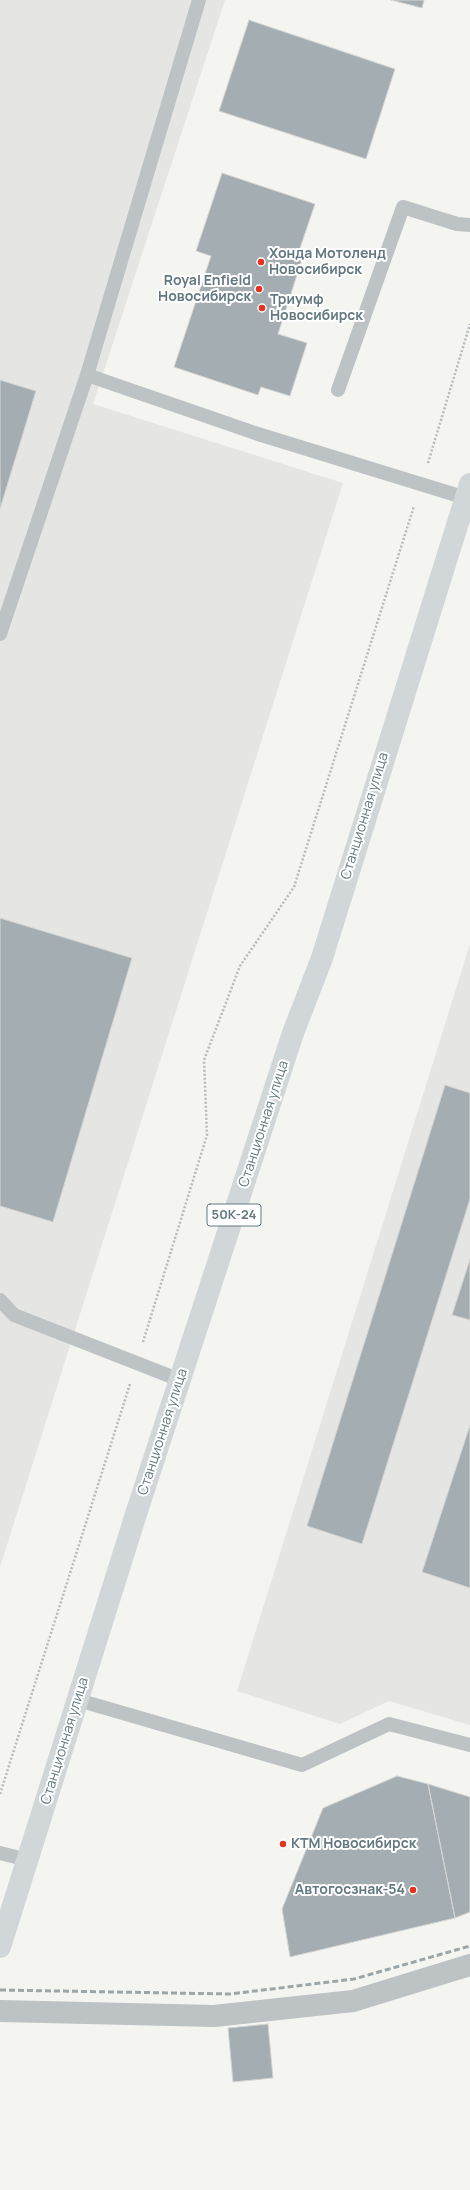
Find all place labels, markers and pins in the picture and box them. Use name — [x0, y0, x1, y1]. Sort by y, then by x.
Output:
place label: Хонда Мотоленд Новосибирск — [269, 246, 386, 278]
marker: Хонда Мотоленд Новосибирск — [256, 257, 266, 267]
place label: Royal Enfield Новосибирск — [158, 273, 251, 306]
marker: Royal Enfield Новосибирск — [254, 284, 264, 294]
place label: Триумф Новосибирск — [270, 292, 363, 324]
marker: Триумф Новосибирск — [257, 303, 267, 313]
place label: КТМ Новосибирск — [291, 1836, 416, 1852]
marker: КТМ Новосибирск — [278, 1839, 288, 1849]
place label: Автогосзнак-54 — [295, 1882, 405, 1898]
marker: Автогосзнак-54 — [408, 1885, 418, 1895]

